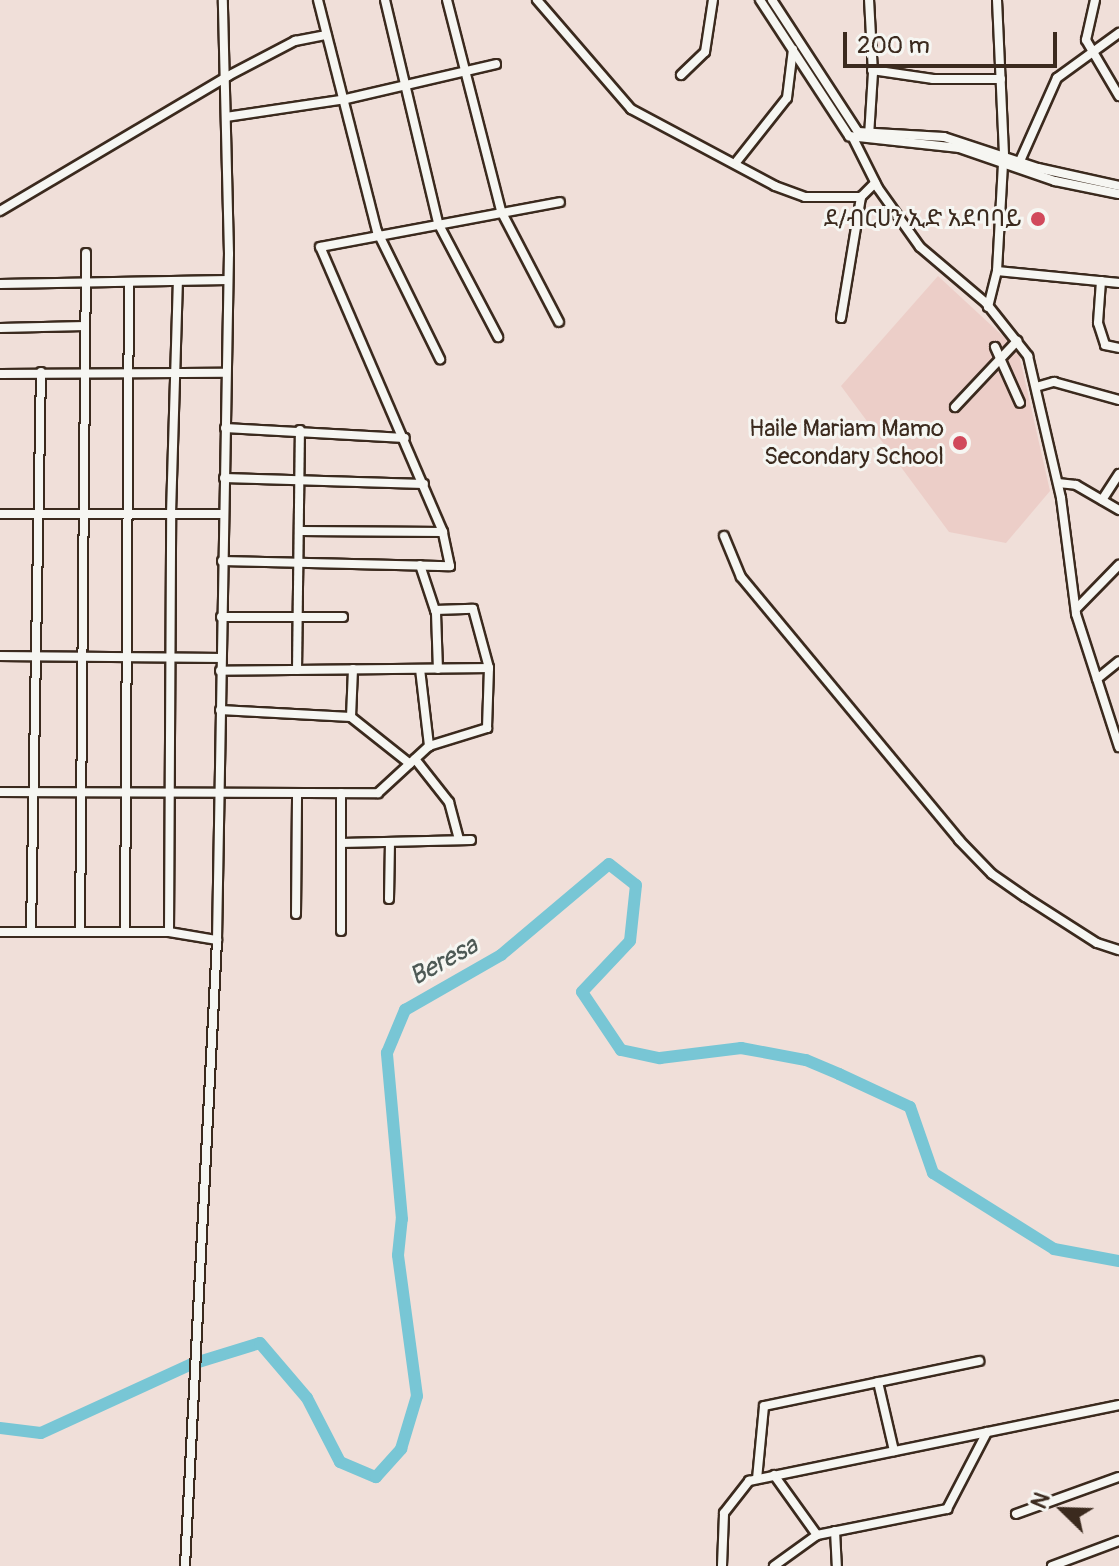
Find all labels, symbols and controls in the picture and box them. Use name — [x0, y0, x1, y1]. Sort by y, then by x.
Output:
scale bar — [847, 16, 1061, 66]
text: 200 m — [857, 31, 930, 60]
place label: ደ/ብርሀን ኢድ አደባባይ — [824, 205, 1022, 233]
marker: ደ/ብርሀን ኢድ አደባባይ — [1029, 210, 1047, 228]
place label: Haile Mariam Mamo Secondary School — [749, 415, 944, 471]
marker: Haile Mariam Mamo Secondary School — [951, 434, 969, 452]
water label: Beresa — [405, 931, 483, 993]
north arrow — [1023, 1470, 1103, 1550]
text: N — [1025, 1488, 1057, 1513]

